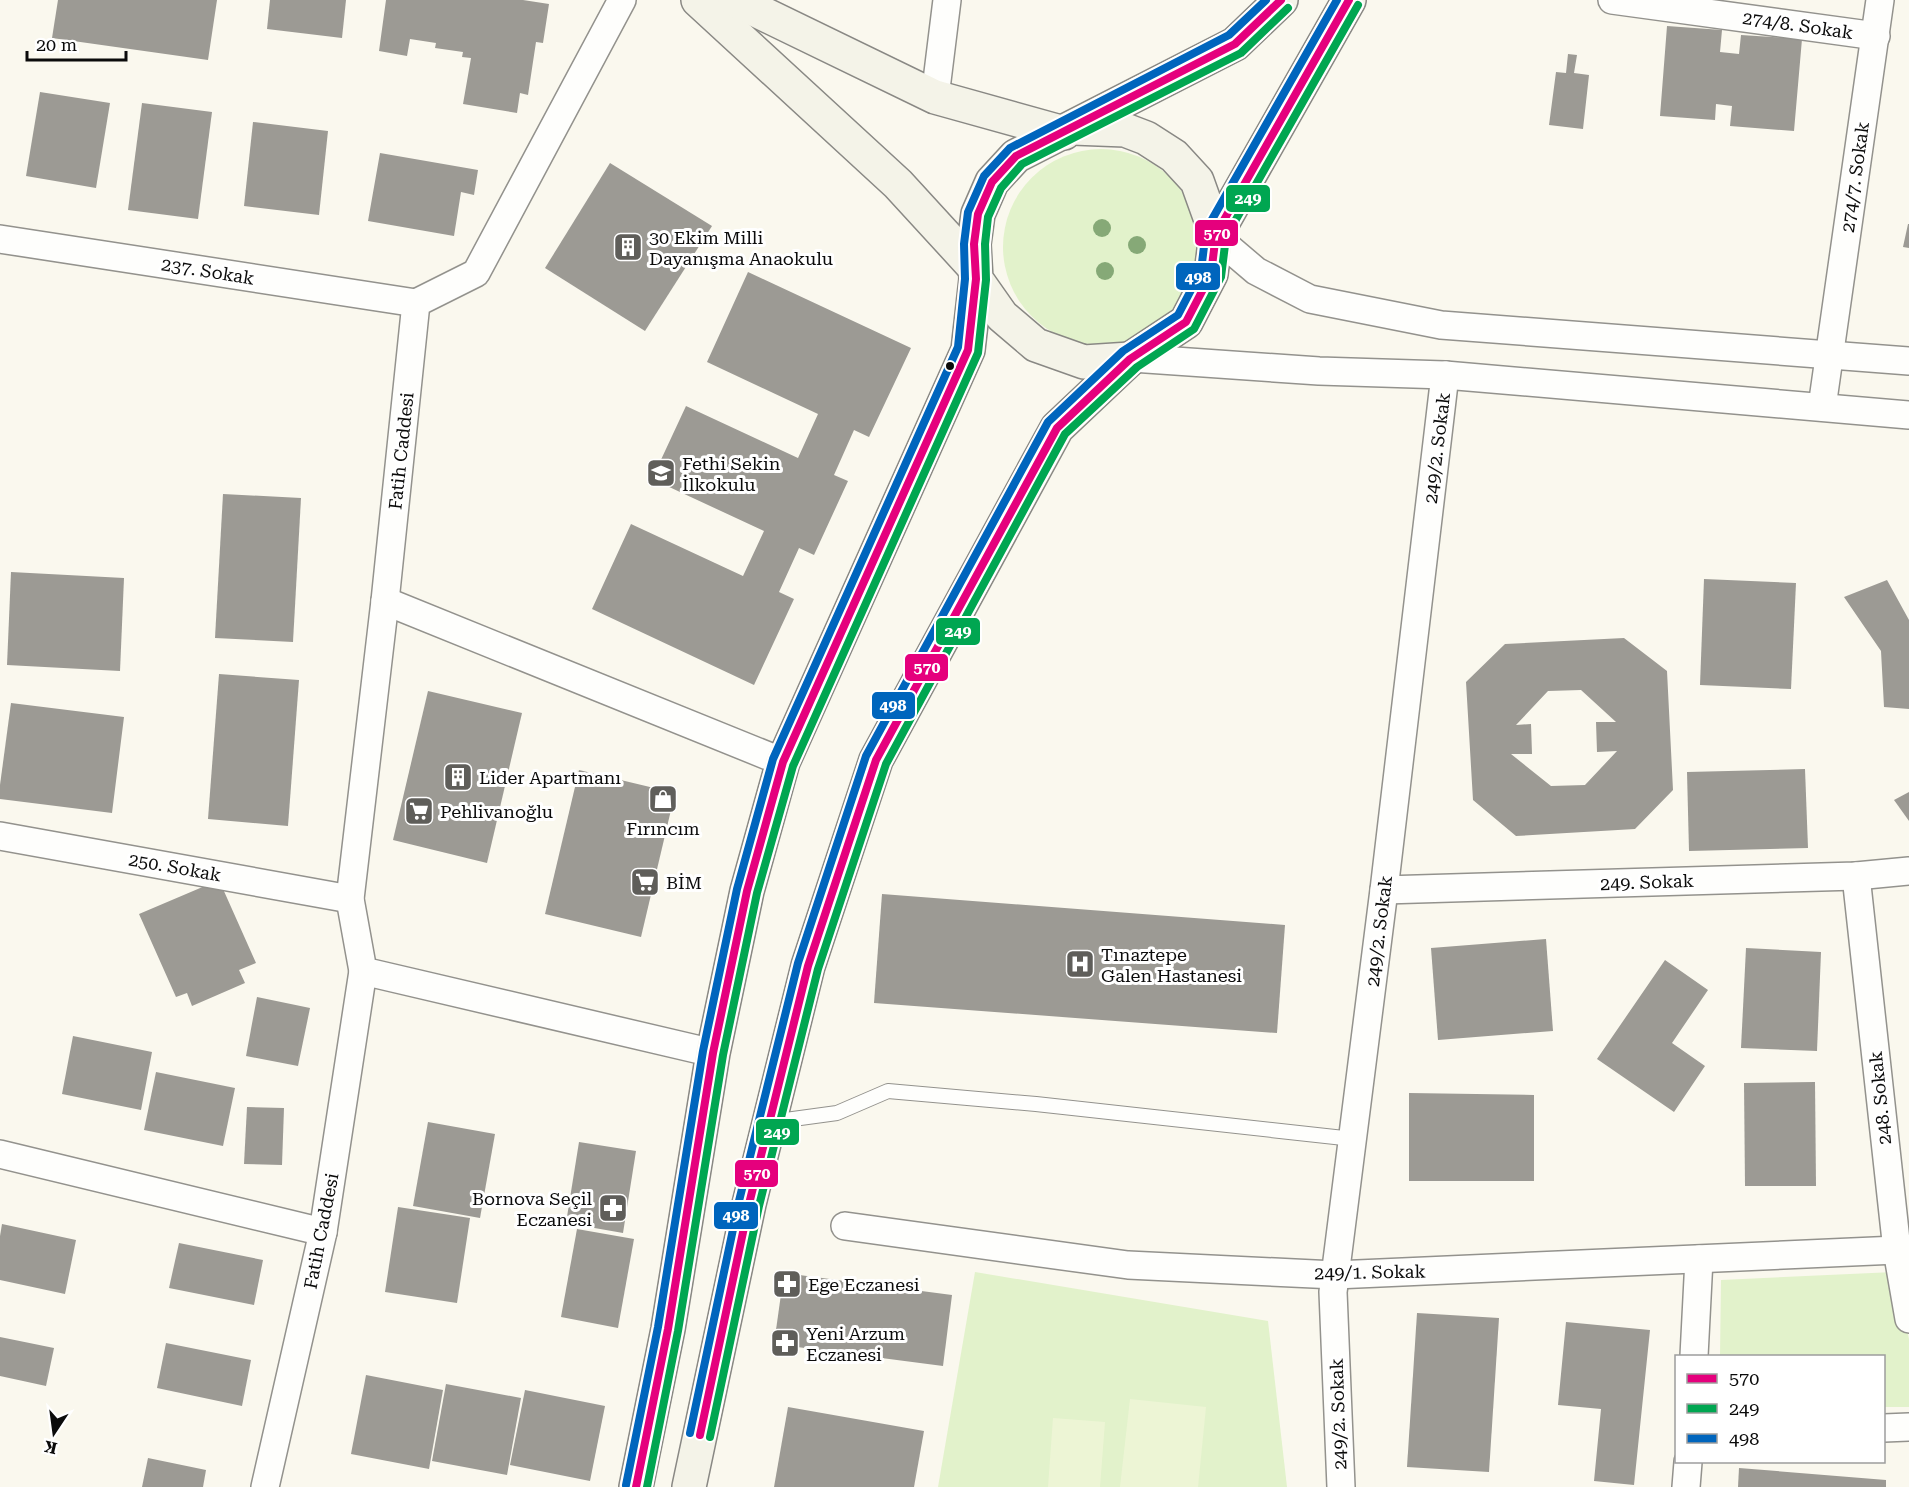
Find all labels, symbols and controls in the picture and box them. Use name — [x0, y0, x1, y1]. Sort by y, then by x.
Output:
street label: 274/8. Sokak — [1741, 7, 1855, 43]
scale bar — [27, 24, 126, 62]
text: 20 m — [36, 34, 77, 55]
street label: 274/7. Sokak — [1837, 120, 1873, 234]
line badge: 249 — [1225, 184, 1271, 213]
text: 249 — [1235, 189, 1261, 208]
line badge: 570 — [1194, 219, 1239, 247]
text: 570 — [1204, 224, 1230, 243]
place label: 30 Ekim Milli Dayanışma Anaokulu — [649, 227, 833, 269]
building icon: 30 Ekim Milli Dayanışma Anaokulu — [612, 231, 644, 263]
street label: 237. Sokak — [160, 253, 256, 289]
line badge: 498 — [1175, 262, 1221, 291]
text: 498 — [1185, 268, 1211, 287]
unlabelled marker — [944, 360, 956, 372]
street label: Fatih Caddesi — [384, 391, 418, 511]
street label: 249/2. Sokak — [1420, 391, 1454, 505]
place label: Fethi Sekin İlkokulu — [682, 453, 781, 495]
school or university icon: Fethi Sekin İlkokulu — [645, 457, 677, 489]
line badge: 249 — [935, 617, 981, 646]
text: 249 — [945, 622, 971, 641]
line badge: 570 — [904, 653, 949, 682]
text: 570 — [914, 658, 940, 677]
line badge: 498 — [871, 691, 916, 720]
text: 498 — [880, 696, 906, 715]
building icon: Lider Apartmanı — [442, 761, 474, 793]
place label: Lider Apartmanı — [479, 767, 621, 788]
shop icon: Fırıncım — [647, 783, 679, 815]
supermarket icon: Pehlivanoğlu — [403, 795, 435, 827]
place label: Pehlivanoğlu — [440, 801, 553, 822]
place label: Fırıncım — [626, 818, 700, 839]
street label: 250. Sokak — [127, 849, 223, 885]
supermarket icon: BİM — [629, 866, 661, 898]
street label: 249. Sokak — [1600, 870, 1694, 894]
place label: BİM — [666, 872, 702, 893]
street label: 249/2. Sokak — [1362, 874, 1396, 988]
place label: Tınaztepe Galen Hastanesi — [1101, 944, 1242, 986]
hospital icon: Tınaztepe Galen Hastanesi — [1064, 948, 1096, 980]
street label: 248. Sokak — [1865, 1050, 1895, 1146]
line badge: 249 — [755, 1118, 800, 1146]
text: 249 — [764, 1123, 790, 1142]
line badge: 570 — [734, 1159, 779, 1188]
text: 570 — [744, 1164, 770, 1183]
street label: Fatih Caddesi — [299, 1171, 343, 1291]
place label: Bornova Seçil Eczanesi — [472, 1188, 592, 1230]
pharmacy icon: Bornova Seçil Eczanesi — [597, 1192, 629, 1224]
line badge: 498 — [713, 1201, 759, 1230]
text: 498 — [723, 1206, 749, 1225]
street label: 249/1. Sokak — [1314, 1261, 1426, 1283]
pharmacy icon: Ege Eczanesi — [771, 1268, 803, 1300]
place label: Ege Eczanesi — [808, 1274, 920, 1295]
place label: Yeni Arzum Eczanesi — [806, 1323, 905, 1365]
pharmacy icon: Yeni Arzum Eczanesi — [769, 1327, 801, 1359]
legend — [1675, 1355, 1885, 1463]
street label: 249/2. Sokak — [1326, 1358, 1350, 1470]
text: 570 — [1729, 1368, 1759, 1389]
text: 249 — [1729, 1398, 1759, 1419]
north arrow — [24, 1403, 84, 1463]
text: 498 — [1729, 1428, 1759, 1449]
text: K — [42, 1436, 59, 1458]

